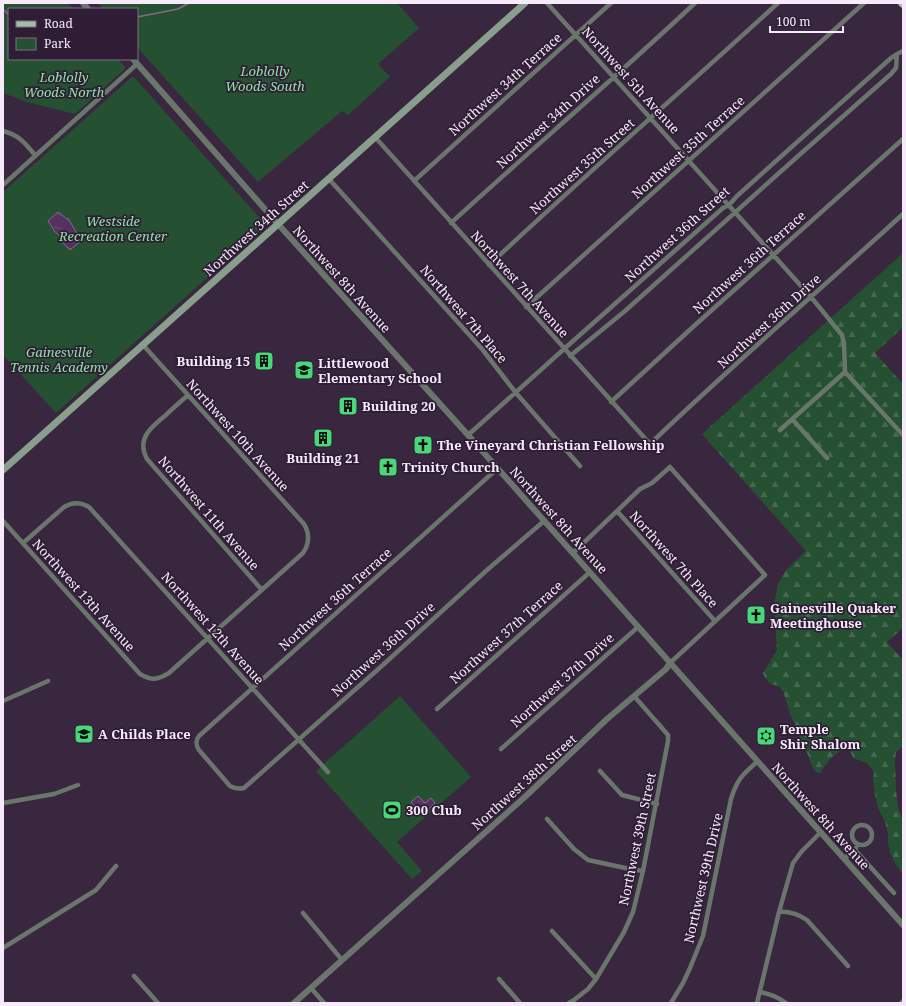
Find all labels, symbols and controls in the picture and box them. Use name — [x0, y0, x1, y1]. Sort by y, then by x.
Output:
legend — [8, 8, 138, 60]
scale bar — [770, 8, 843, 34]
text: 100 m — [776, 13, 811, 30]
text: Road — [44, 15, 74, 32]
street label: Northwest 5th Avenue — [578, 23, 684, 137]
street label: Northwest 34th Terrace — [445, 28, 565, 140]
text: Park — [44, 35, 72, 52]
park label: Loblolly Woods South — [225, 62, 305, 95]
park label: Loblolly Woods North — [24, 68, 105, 101]
street label: Northwest 34th Drive — [492, 70, 604, 172]
street label: Northwest 35th Terrace — [628, 91, 748, 203]
street label: Northwest 35th Street — [526, 114, 639, 218]
street label: Northwest 34th Street — [200, 176, 313, 280]
street label: Northwest 36th Street — [621, 182, 734, 286]
street label: Northwest 36th Terrace — [689, 206, 809, 318]
park label: Westside Recreation Center — [58, 212, 168, 245]
street label: Northwest 8th Avenue — [289, 222, 395, 336]
street label: Northwest 7th Avenue — [467, 227, 573, 341]
street label: Northwest 7th Place — [416, 261, 512, 367]
street label: Northwest 36th Drive — [713, 270, 825, 372]
park label: Gainesville Tennis Academy — [10, 343, 108, 376]
building icon: Building 15 — [253, 350, 275, 372]
place label: Building 15 — [176, 352, 250, 370]
place label: Littlewood Elementary School — [318, 354, 442, 387]
school or university icon: Littlewood Elementary School — [293, 359, 315, 381]
street label: Northwest 10th Avenue — [183, 375, 293, 495]
building icon: Building 20 — [337, 395, 359, 417]
place label: Building 20 — [362, 397, 436, 415]
building icon: Building 21 — [312, 427, 334, 449]
church icon: The Vineyard Christian Fellowship — [412, 434, 434, 456]
place label: The Vineyard Christian Fellowship — [437, 436, 665, 454]
place label: Building 21 — [286, 449, 360, 467]
street label: Northwest 11th Avenue — [154, 452, 264, 574]
church icon: Trinity Church — [377, 456, 399, 478]
place label: Trinity Church — [402, 458, 500, 476]
street label: Northwest 8th Avenue — [506, 463, 612, 577]
street label: Northwest 7th Place — [626, 507, 722, 611]
street label: Northwest 13th Avenue — [29, 535, 139, 655]
street label: Northwest 36th Terrace — [275, 543, 395, 655]
street label: Northwest 12th Avenue — [158, 568, 268, 688]
street label: Northwest 37th Terrace — [446, 576, 566, 688]
street label: Northwest 36th Drive — [327, 598, 439, 700]
place label: Gainesville Quaker Meetinghouse — [770, 599, 896, 632]
church icon: Gainesville Quaker Meetinghouse — [745, 604, 767, 626]
street label: Northwest 37th Drive — [506, 629, 618, 731]
place label: Temple Shir Shalom — [780, 720, 861, 753]
school or university icon: A Childs Place — [73, 723, 95, 745]
place label: A Childs Place — [98, 725, 191, 743]
synagogue icon: Temple Shir Shalom — [755, 725, 777, 747]
street label: Northwest 38th Street — [468, 730, 581, 834]
street label: Northwest 8th Avenue — [768, 759, 874, 873]
street label: Northwest 39th Street — [614, 771, 660, 907]
sports icon: 300 Club — [381, 799, 403, 821]
place label: 300 Club — [406, 801, 462, 819]
street label: Northwest 39th Drive — [679, 811, 727, 945]

